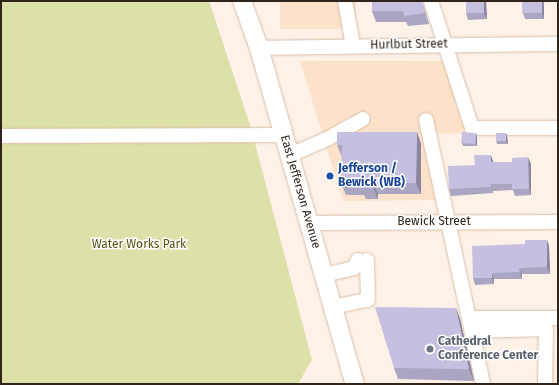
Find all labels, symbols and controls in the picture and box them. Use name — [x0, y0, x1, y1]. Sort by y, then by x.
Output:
street label: Hurlbut Street — [370, 37, 448, 53]
street label: East Jefferson Avenue — [277, 134, 323, 250]
place label: Jefferson / Bewick (WB) — [338, 162, 405, 190]
marker: Jefferson / Bewick (WB) — [325, 171, 335, 181]
street label: Bewick Street — [397, 215, 471, 229]
park label: Water Works Park — [92, 238, 186, 252]
place label: Cathedral Conference Center — [438, 335, 538, 363]
marker: Cathedral Conference Center — [425, 344, 435, 354]

